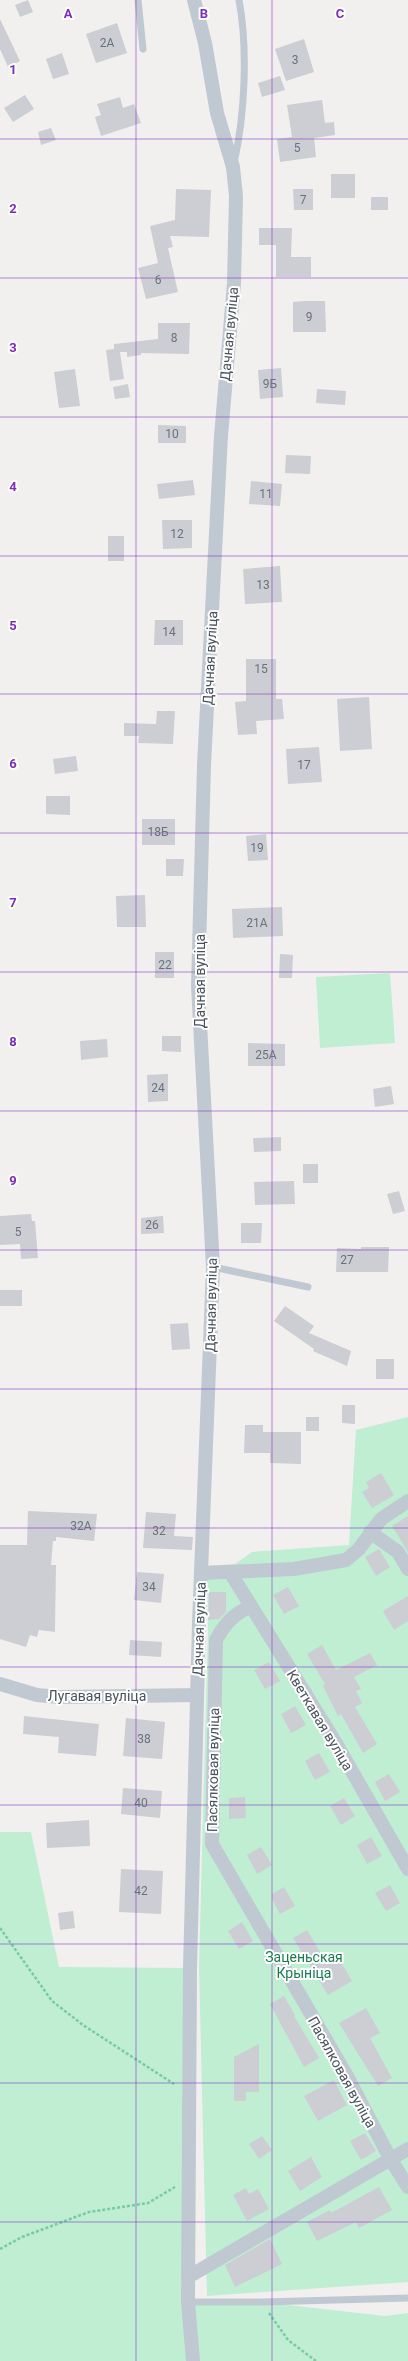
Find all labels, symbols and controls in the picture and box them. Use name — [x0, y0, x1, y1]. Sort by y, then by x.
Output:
text: A — [64, 6, 73, 21]
text: B — [200, 6, 208, 21]
text: C — [336, 6, 345, 21]
house number: 2А — [100, 36, 114, 50]
house number: 3 — [292, 53, 298, 67]
text: 1 — [9, 62, 17, 77]
house number: 5 — [294, 141, 301, 155]
house number: 7 — [300, 193, 307, 207]
text: 2 — [9, 201, 17, 216]
house number: 6 — [155, 273, 162, 287]
street label: Дачная вуліца — [217, 286, 241, 382]
house number: 9 — [306, 310, 312, 324]
house number: 8 — [171, 331, 178, 345]
text: 3 — [9, 340, 17, 355]
house number: 9Б — [263, 377, 278, 391]
house number: 10 — [165, 427, 179, 441]
text: 4 — [9, 479, 17, 494]
house number: 11 — [259, 487, 273, 501]
house number: 12 — [170, 527, 184, 541]
house number: 13 — [256, 578, 270, 592]
street label: Дачная вуліца — [200, 610, 220, 706]
text: 5 — [9, 618, 17, 633]
house number: 14 — [162, 625, 176, 639]
house number: 15 — [254, 662, 268, 676]
text: 6 — [9, 756, 17, 771]
house number: 17 — [297, 758, 311, 772]
house number: 18Б — [147, 825, 169, 839]
house number: 19 — [250, 841, 264, 855]
text: 7 — [9, 895, 17, 910]
house number: 21А — [246, 916, 268, 930]
street label: Дачная вуліца — [192, 934, 208, 1028]
house number: 22 — [158, 958, 172, 972]
text: 8 — [9, 1034, 17, 1049]
house number: 25А — [255, 1048, 277, 1062]
house number: 24 — [151, 1081, 165, 1095]
text: 9 — [9, 1173, 17, 1188]
house number: 26 — [145, 1218, 159, 1232]
house number: 5 — [15, 1225, 22, 1239]
house number: 27 — [340, 1253, 354, 1267]
street label: Дачная вуліца — [202, 1258, 220, 1352]
house number: 32А — [70, 1519, 92, 1533]
house number: 32 — [152, 1524, 166, 1538]
house number: 34 — [142, 1580, 156, 1594]
street label: Дачная вуліца — [189, 1582, 209, 1676]
street label: Кветкавая вуліца — [284, 1667, 356, 1773]
street label: Лугавая вуліца — [48, 1688, 146, 1704]
street label: Пасялковая вуліца — [204, 1708, 222, 1832]
house number: 38 — [137, 1732, 151, 1746]
house number: 40 — [134, 1796, 148, 1810]
house number: 42 — [134, 1884, 148, 1898]
park label: Заценьская Крыніца — [265, 1949, 343, 1981]
street label: Пасялковая вуліца — [305, 2014, 379, 2130]

